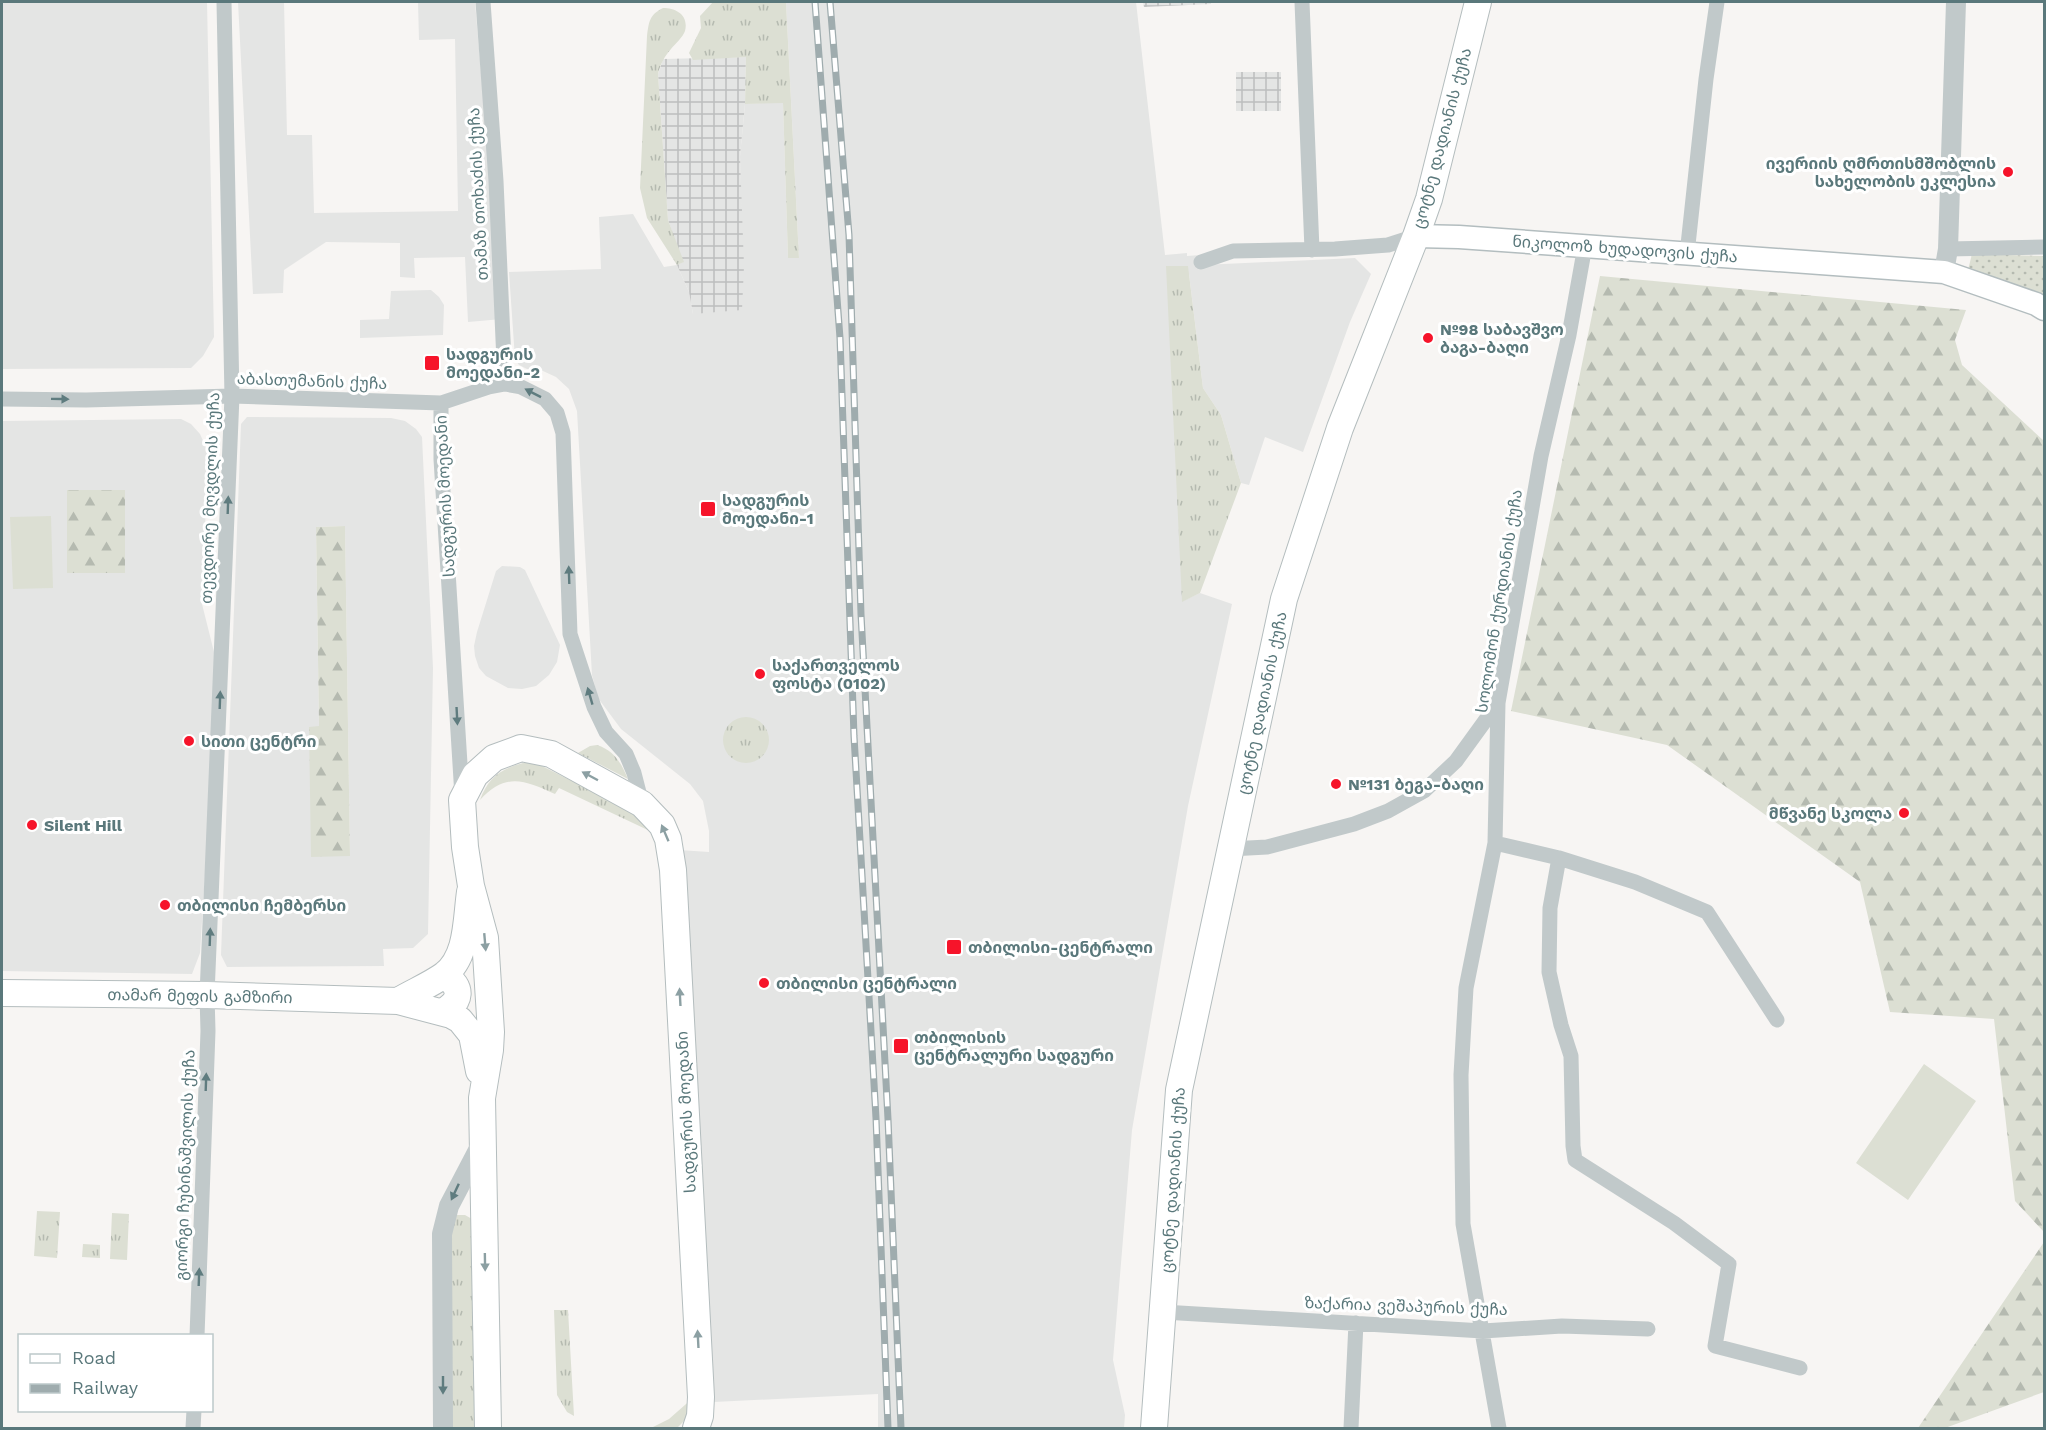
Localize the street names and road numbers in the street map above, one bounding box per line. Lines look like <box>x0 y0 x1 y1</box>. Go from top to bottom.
street label: ცოტნე დადიანის ქუჩა <box>1409 46 1476 231</box>
street label: თამაზ თოხაძის ქუჩა <box>464 107 492 281</box>
street label: ნიკოლოზ ხუდადოვის ქუჩა <box>1512 232 1738 267</box>
street label: აბასთუმანის ქუჩა <box>237 369 387 393</box>
street label: თევდორე მღვდლის ქუჩა <box>197 392 224 604</box>
street label: სადგურის მოედანი <box>431 414 460 577</box>
street label: სოლომონ ქურდიანის ქუჩა <box>1472 488 1527 714</box>
street label: ცოტნე დადიანის ქუჩა <box>1233 610 1292 796</box>
street label: თამარ მეფის გამზირი <box>107 985 293 1007</box>
street label: სადგურის მოედანი <box>672 1030 701 1193</box>
street label: გიორგი ჩუბინაშვილის ქუჩა <box>171 1049 200 1281</box>
street label: ცოტნე დადიანის ქუჩა <box>1157 1086 1190 1274</box>
street label: ზაქარია ვეშაპურის ქუჩა <box>1304 1293 1508 1319</box>

